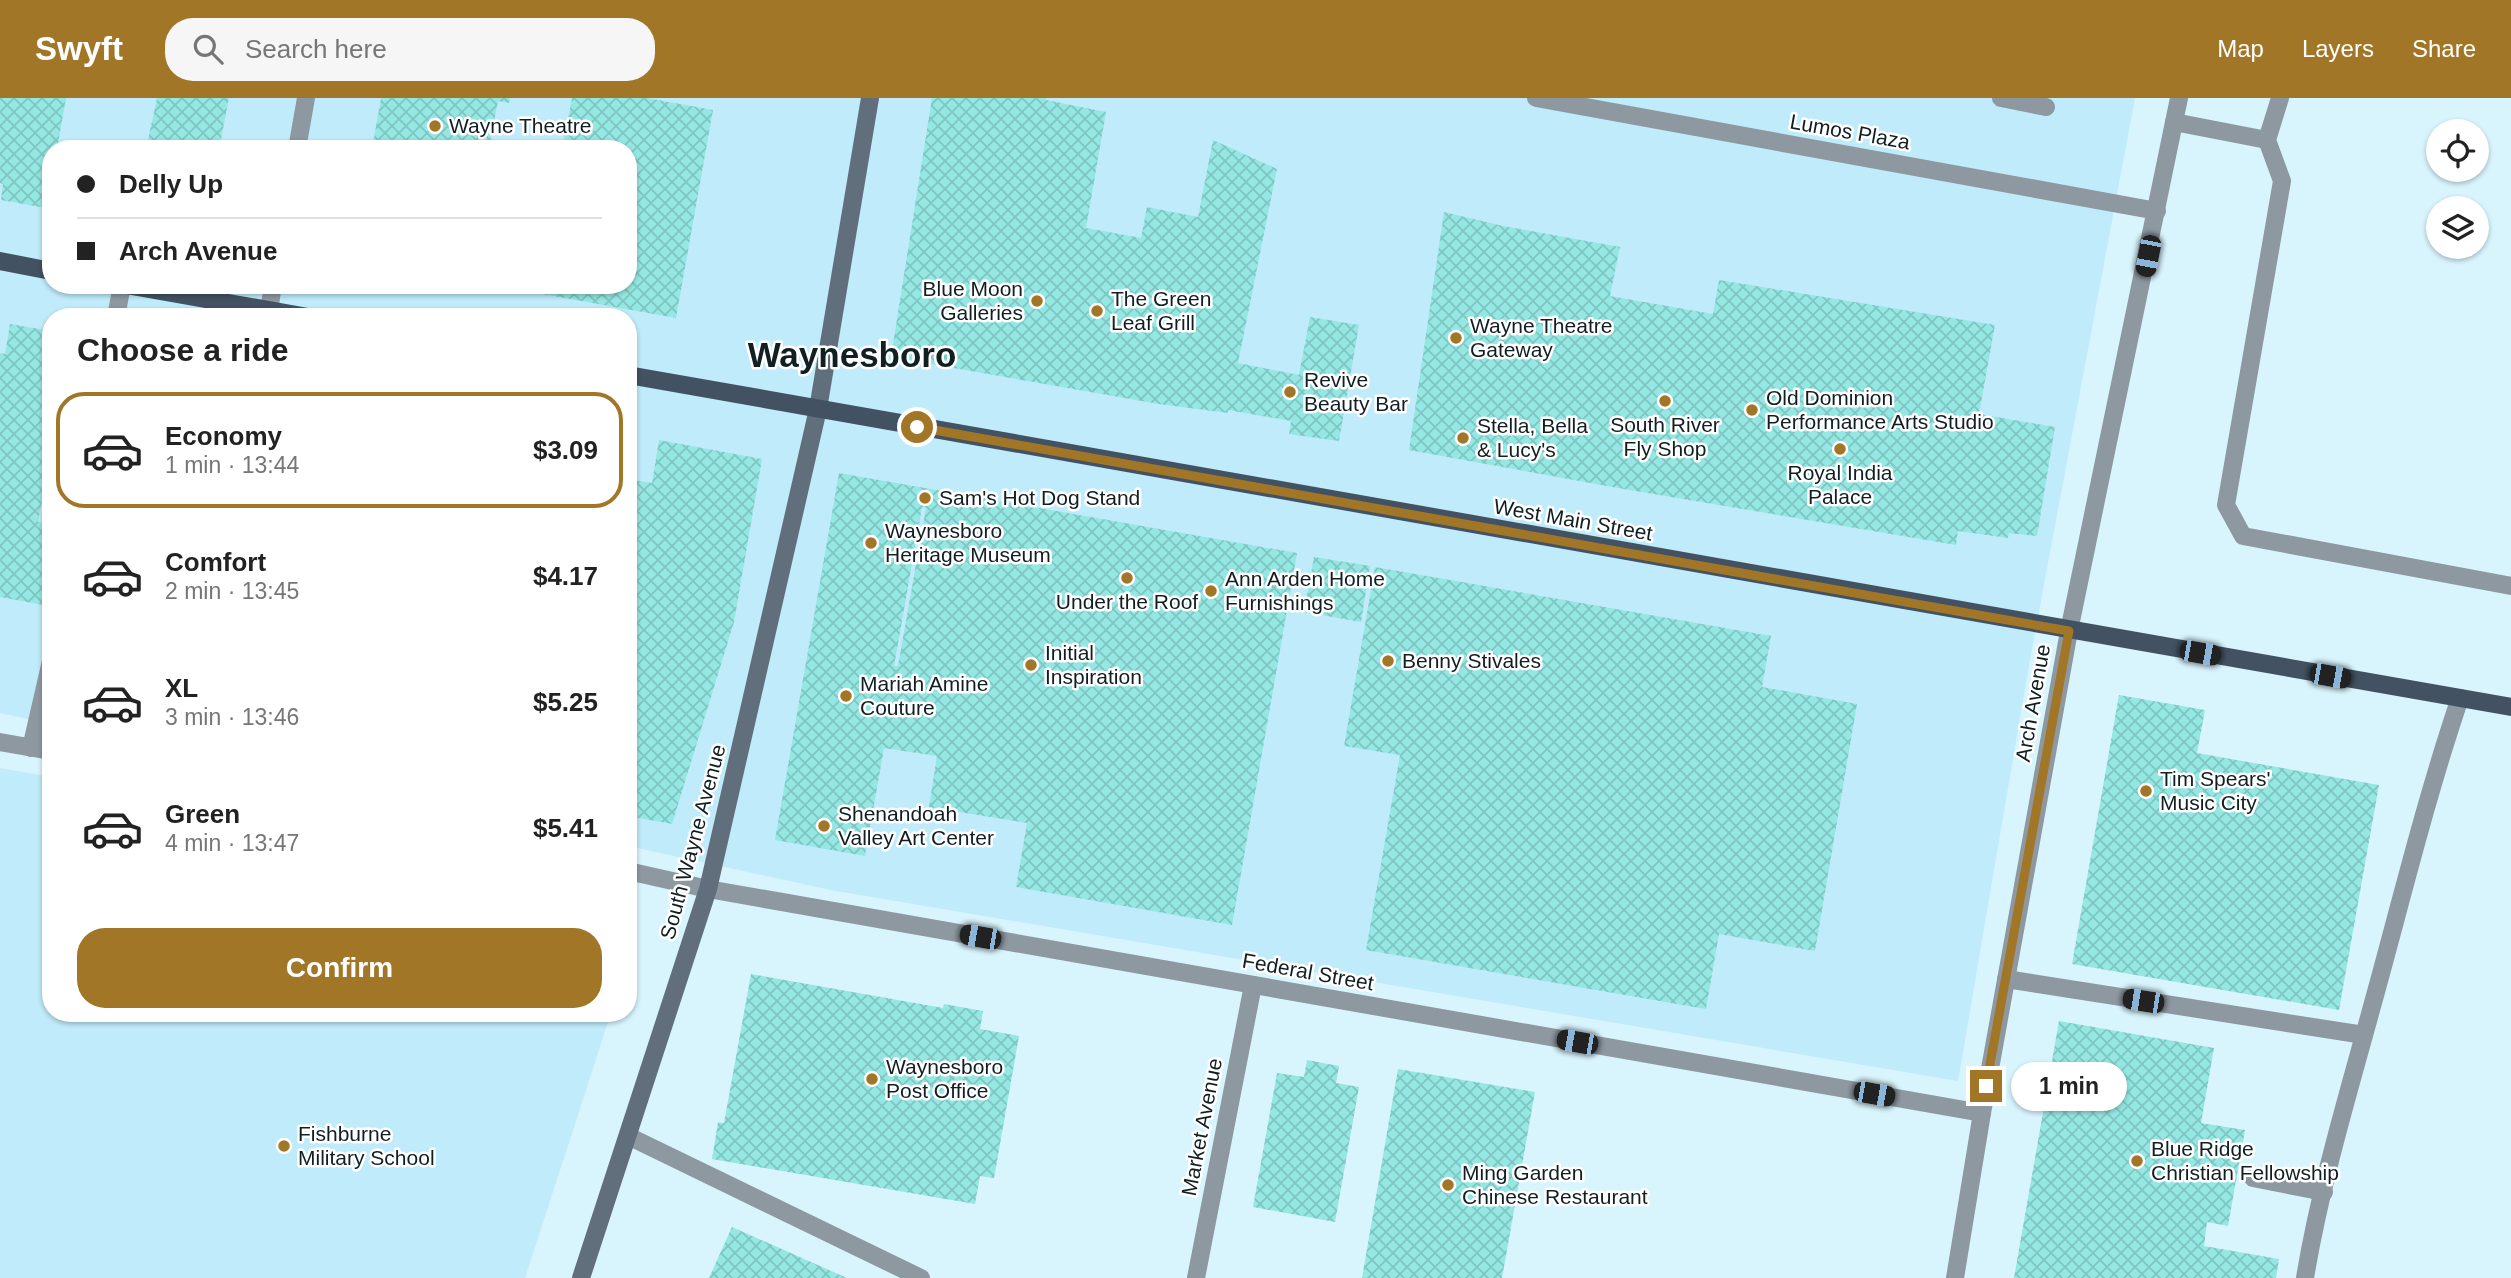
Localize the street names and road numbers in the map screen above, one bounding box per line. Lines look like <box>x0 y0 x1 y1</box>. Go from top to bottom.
street label: Lumos Plaza <box>1788 110 1912 153</box>
street label: West Main Street <box>1492 494 1654 545</box>
street label: Arch Avenue <box>2011 642 2054 763</box>
street label: South Wayne Avenue <box>655 742 730 942</box>
street label: Federal Street <box>1241 949 1376 994</box>
street label: Market Avenue <box>1177 1056 1226 1198</box>

